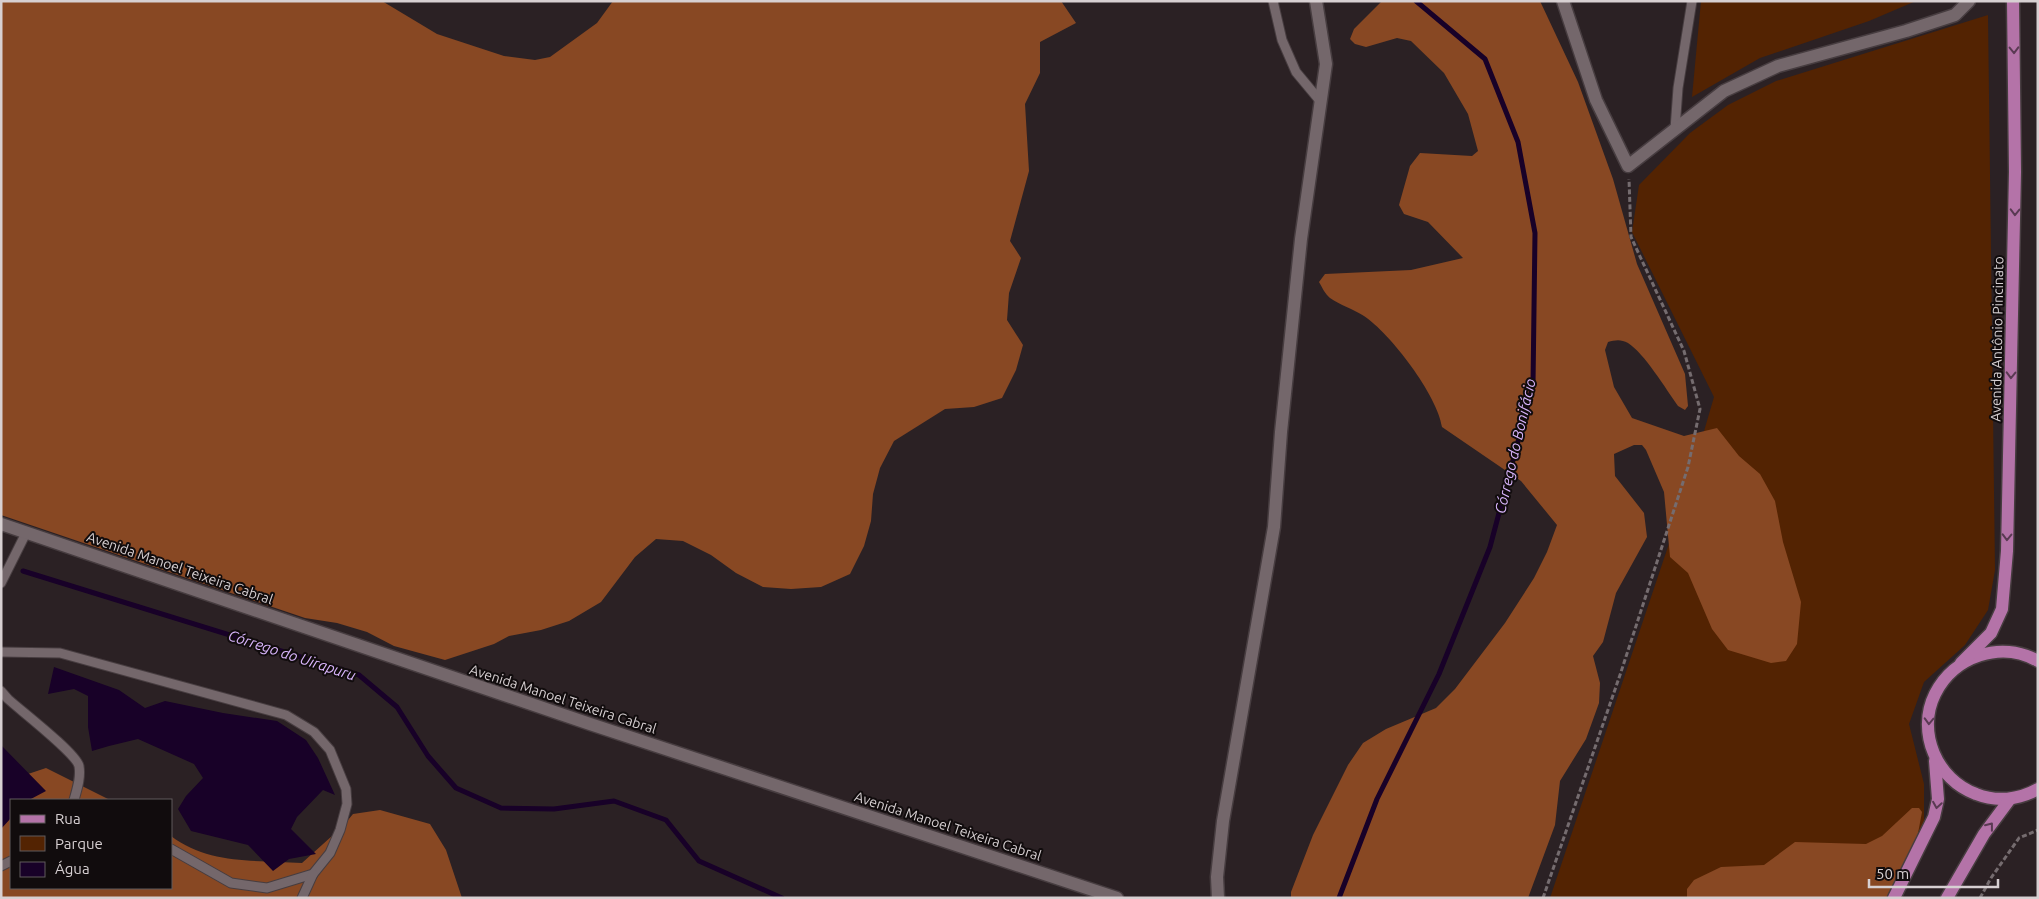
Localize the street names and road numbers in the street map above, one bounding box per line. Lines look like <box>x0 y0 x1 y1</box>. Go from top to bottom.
street label: Avenida Antônio Pincinato <box>1988 256 2006 422</box>
street label: Avenida Manoel Teixeira Cabral <box>85 529 275 608</box>
street label: Avenida Manoel Teixeira Cabral <box>467 661 659 737</box>
street label: Avenida Manoel Teixeira Cabral <box>852 788 1044 864</box>

